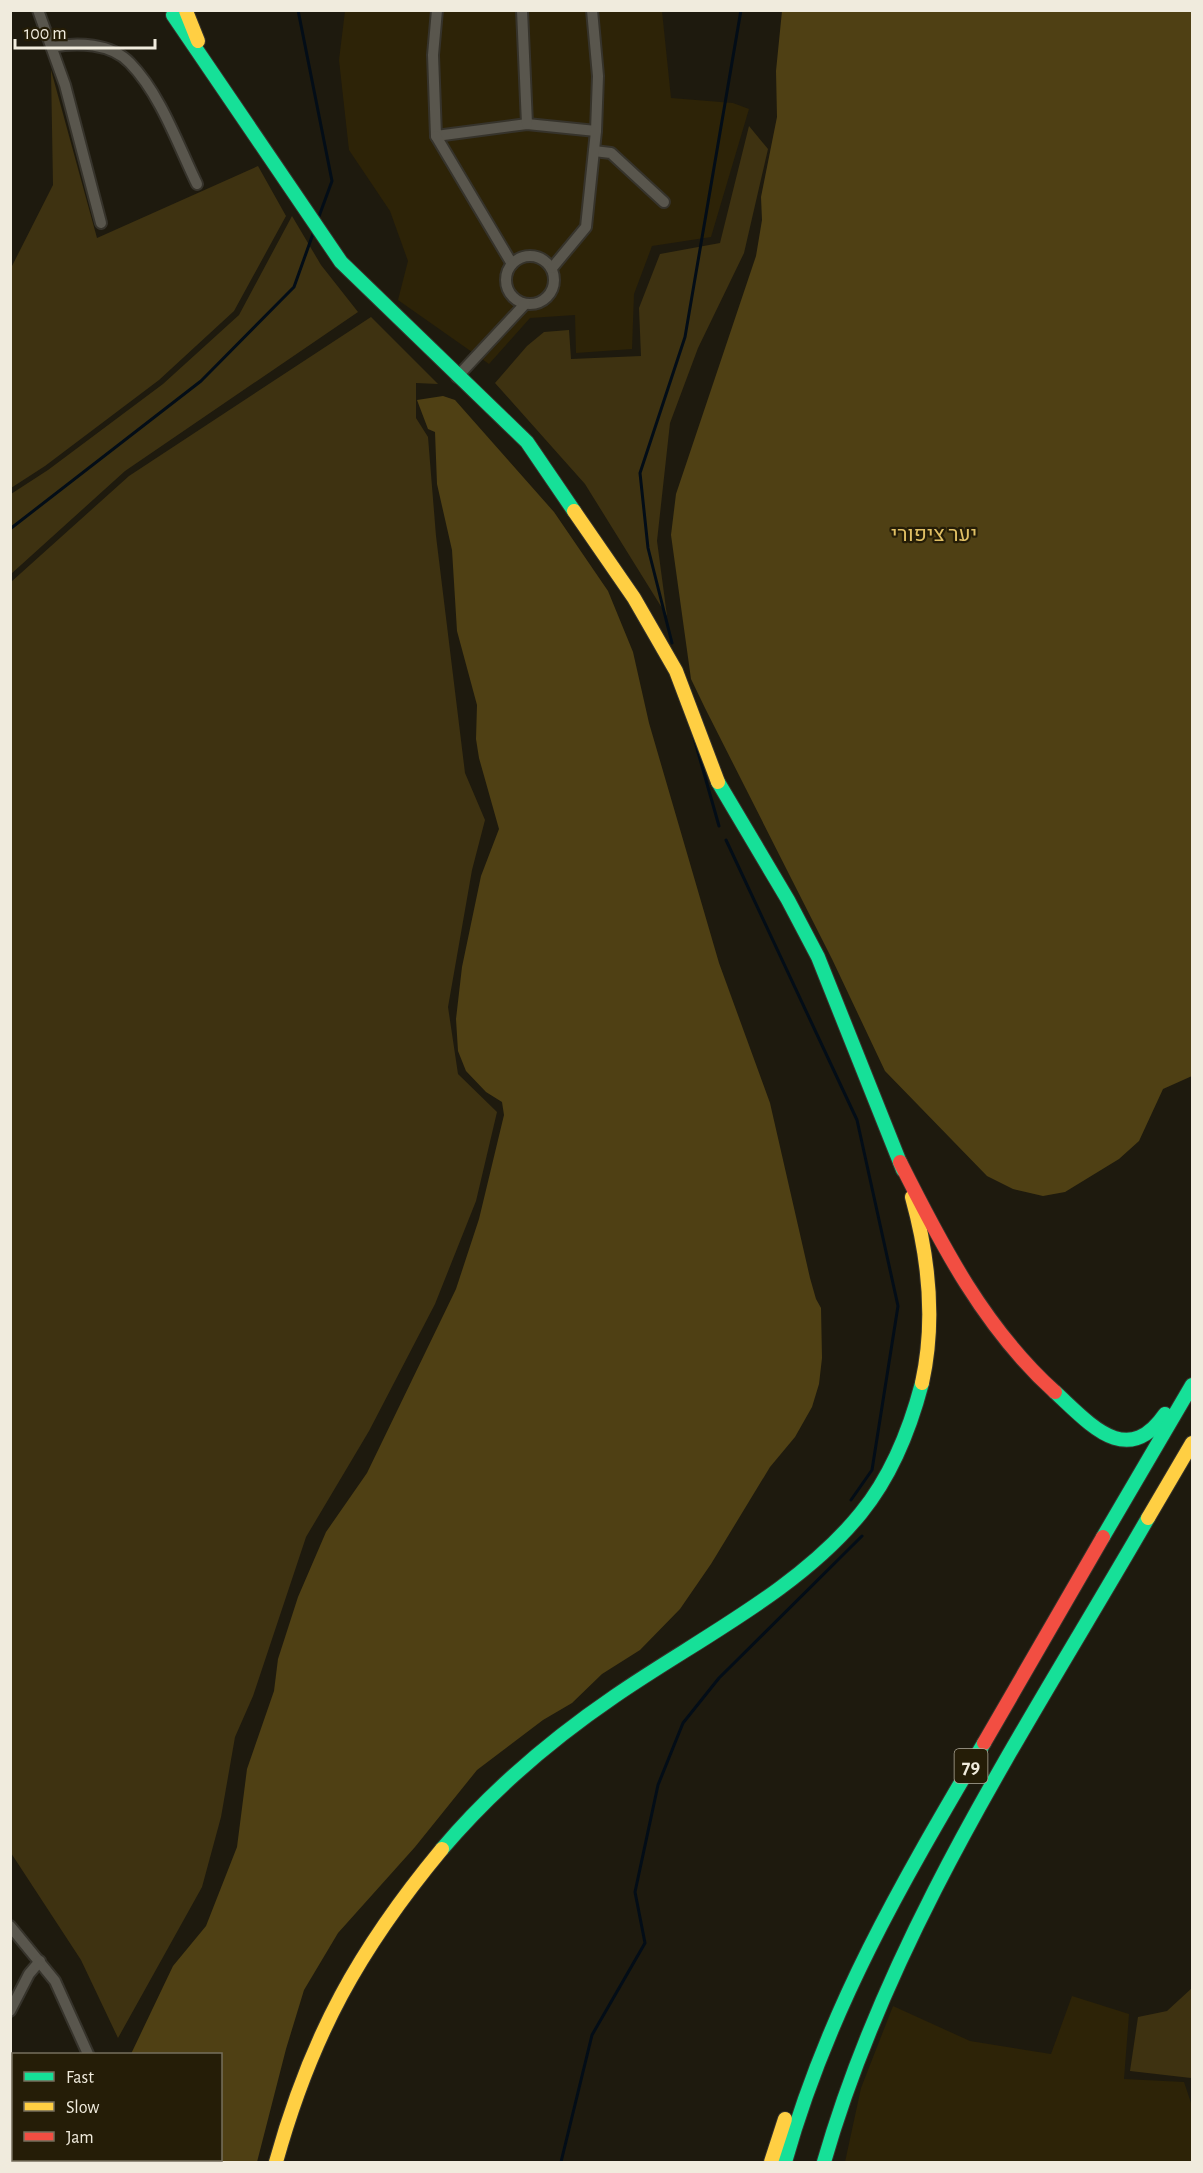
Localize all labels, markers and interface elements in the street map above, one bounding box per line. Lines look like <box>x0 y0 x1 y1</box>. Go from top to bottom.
scale bar <box>15 12 154 50</box>
text: 100 m <box>24 25 67 43</box>
park label: יער ציפורי <box>891 524 977 545</box>
road number: 79 <box>954 1749 988 1783</box>
legend <box>12 2053 222 2161</box>
text: Fast <box>66 2069 94 2087</box>
text: Slow <box>66 2099 99 2117</box>
text: Jam <box>66 2129 94 2147</box>

